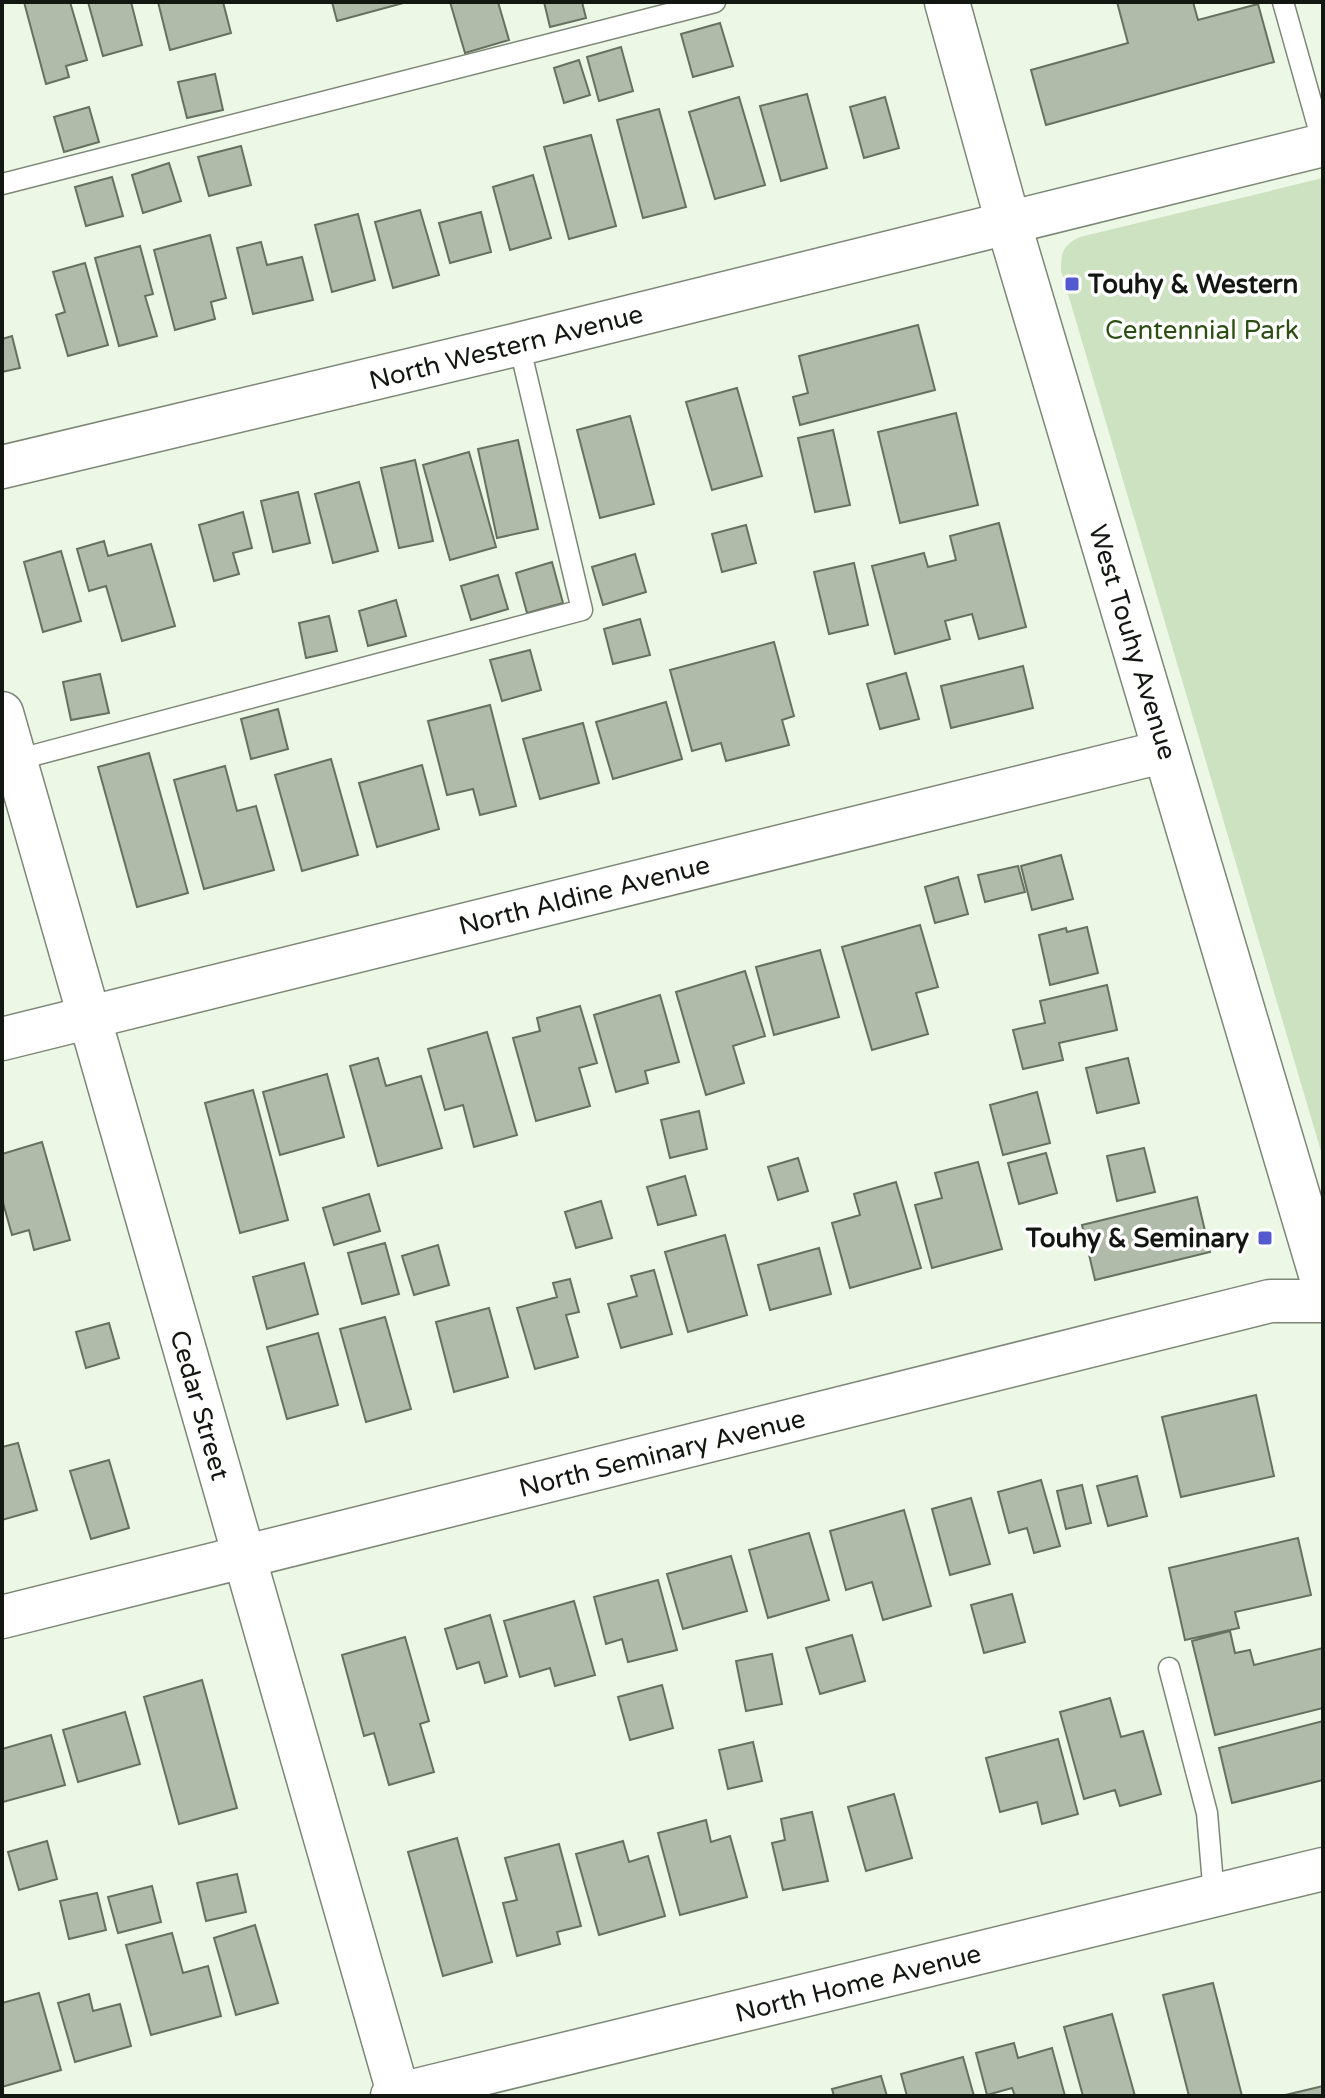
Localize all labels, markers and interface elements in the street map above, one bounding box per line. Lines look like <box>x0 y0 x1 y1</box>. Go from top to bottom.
place label: Touhy & Western <box>1087 269 1298 300</box>
marker: Touhy & Western <box>1063 275 1081 293</box>
street label: North Western Avenue <box>366 298 646 397</box>
park label: Centennial Park <box>1105 315 1299 346</box>
street label: West Touhy Avenue <box>1082 521 1183 763</box>
street label: North Aldine Avenue <box>455 849 713 942</box>
place label: Touhy & Seminary <box>1025 1223 1249 1254</box>
marker: Touhy & Seminary <box>1256 1229 1274 1247</box>
street label: Cedar Street <box>163 1327 236 1484</box>
street label: North Seminary Avenue <box>516 1403 809 1504</box>
street label: North Home Avenue <box>732 1938 984 2029</box>

